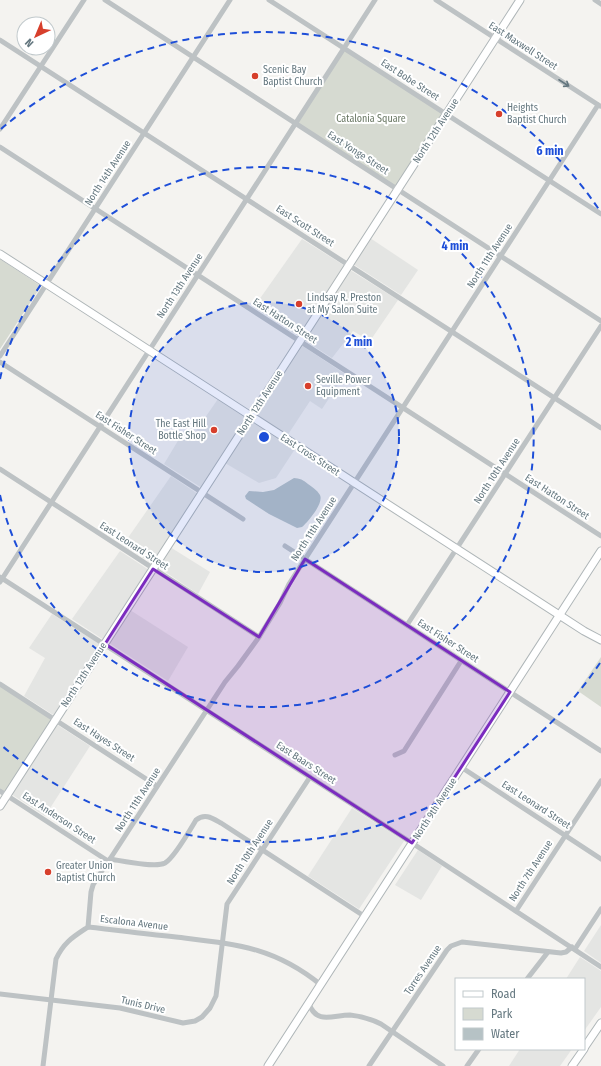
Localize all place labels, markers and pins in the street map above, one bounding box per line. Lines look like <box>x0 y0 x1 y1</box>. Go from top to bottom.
place label: Scenic Bay Baptist Church <box>263 64 323 88</box>
marker: Scenic Bay Baptist Church <box>250 71 260 81</box>
place label: Heights Baptist Church <box>507 102 567 126</box>
marker: Heights Baptist Church <box>494 109 504 119</box>
place label: Lindsay R. Preston at My Salon Suite <box>307 292 381 316</box>
marker: Lindsay R. Preston at My Salon Suite <box>294 299 304 309</box>
place label: Seville Power Equipment <box>316 374 371 398</box>
marker: Seville Power Equipment <box>303 381 313 391</box>
place label: The East Hill Bottle Shop <box>156 418 206 442</box>
marker: The East Hill Bottle Shop <box>209 425 219 435</box>
centre of rings <box>257 430 271 444</box>
place label: Greater Union Baptist Church <box>56 860 116 884</box>
marker: Greater Union Baptist Church <box>43 867 53 877</box>

